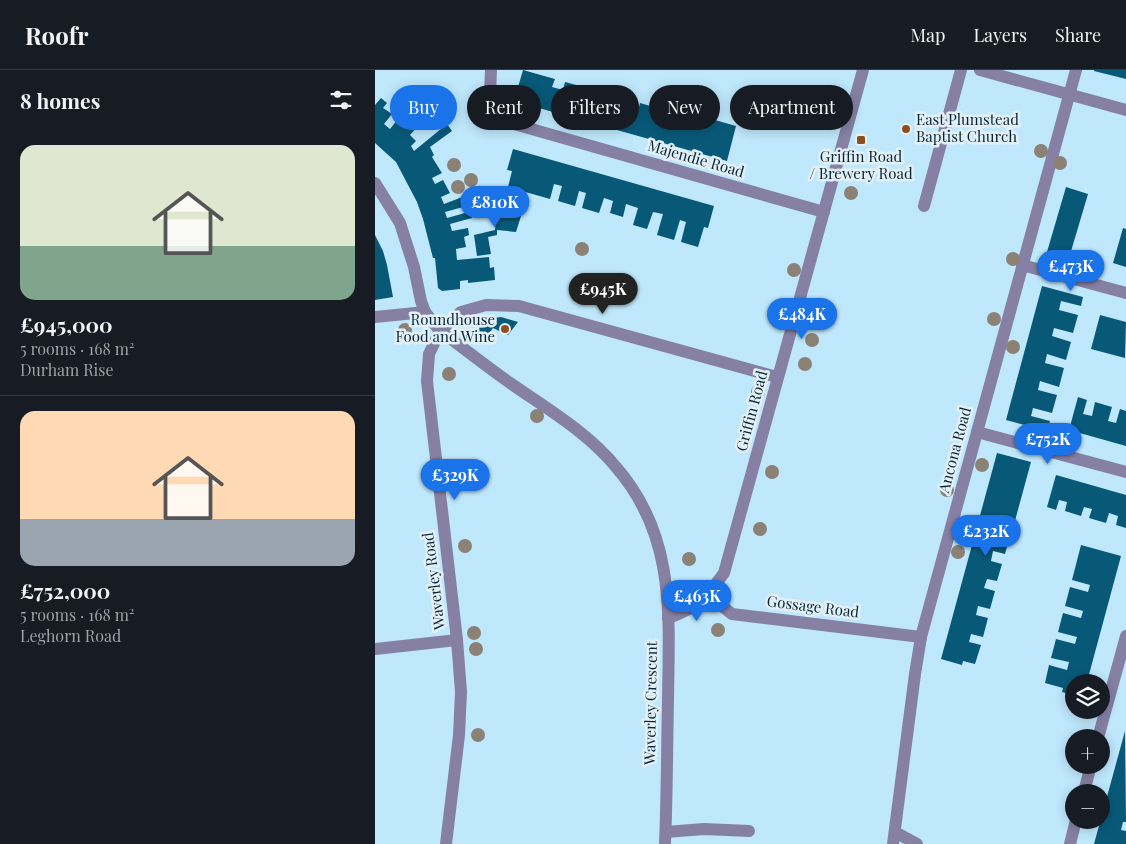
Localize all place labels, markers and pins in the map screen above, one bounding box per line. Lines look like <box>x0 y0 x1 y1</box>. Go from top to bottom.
place label: East Plumstead Baptist Church <box>916 109 1019 146</box>
marker: East Plumstead Baptist Church <box>900 123 912 135</box>
marker: Griffin Road / Brewery Road <box>855 134 867 146</box>
place label: Griffin Road / Brewery Road <box>809 146 913 183</box>
pin: £810K <box>460 186 530 228</box>
pin: £473K <box>1036 250 1106 292</box>
pin: £945K <box>568 272 638 315</box>
pin: £484K <box>767 298 837 340</box>
place label: Roundhouse Food and Wine <box>395 309 495 346</box>
marker: Roundhouse Food and Wine <box>499 323 511 335</box>
pin: £752K <box>1013 422 1083 465</box>
pin: £329K <box>420 458 490 501</box>
pin: £232K <box>951 514 1021 557</box>
pin: £463K <box>662 580 732 622</box>

